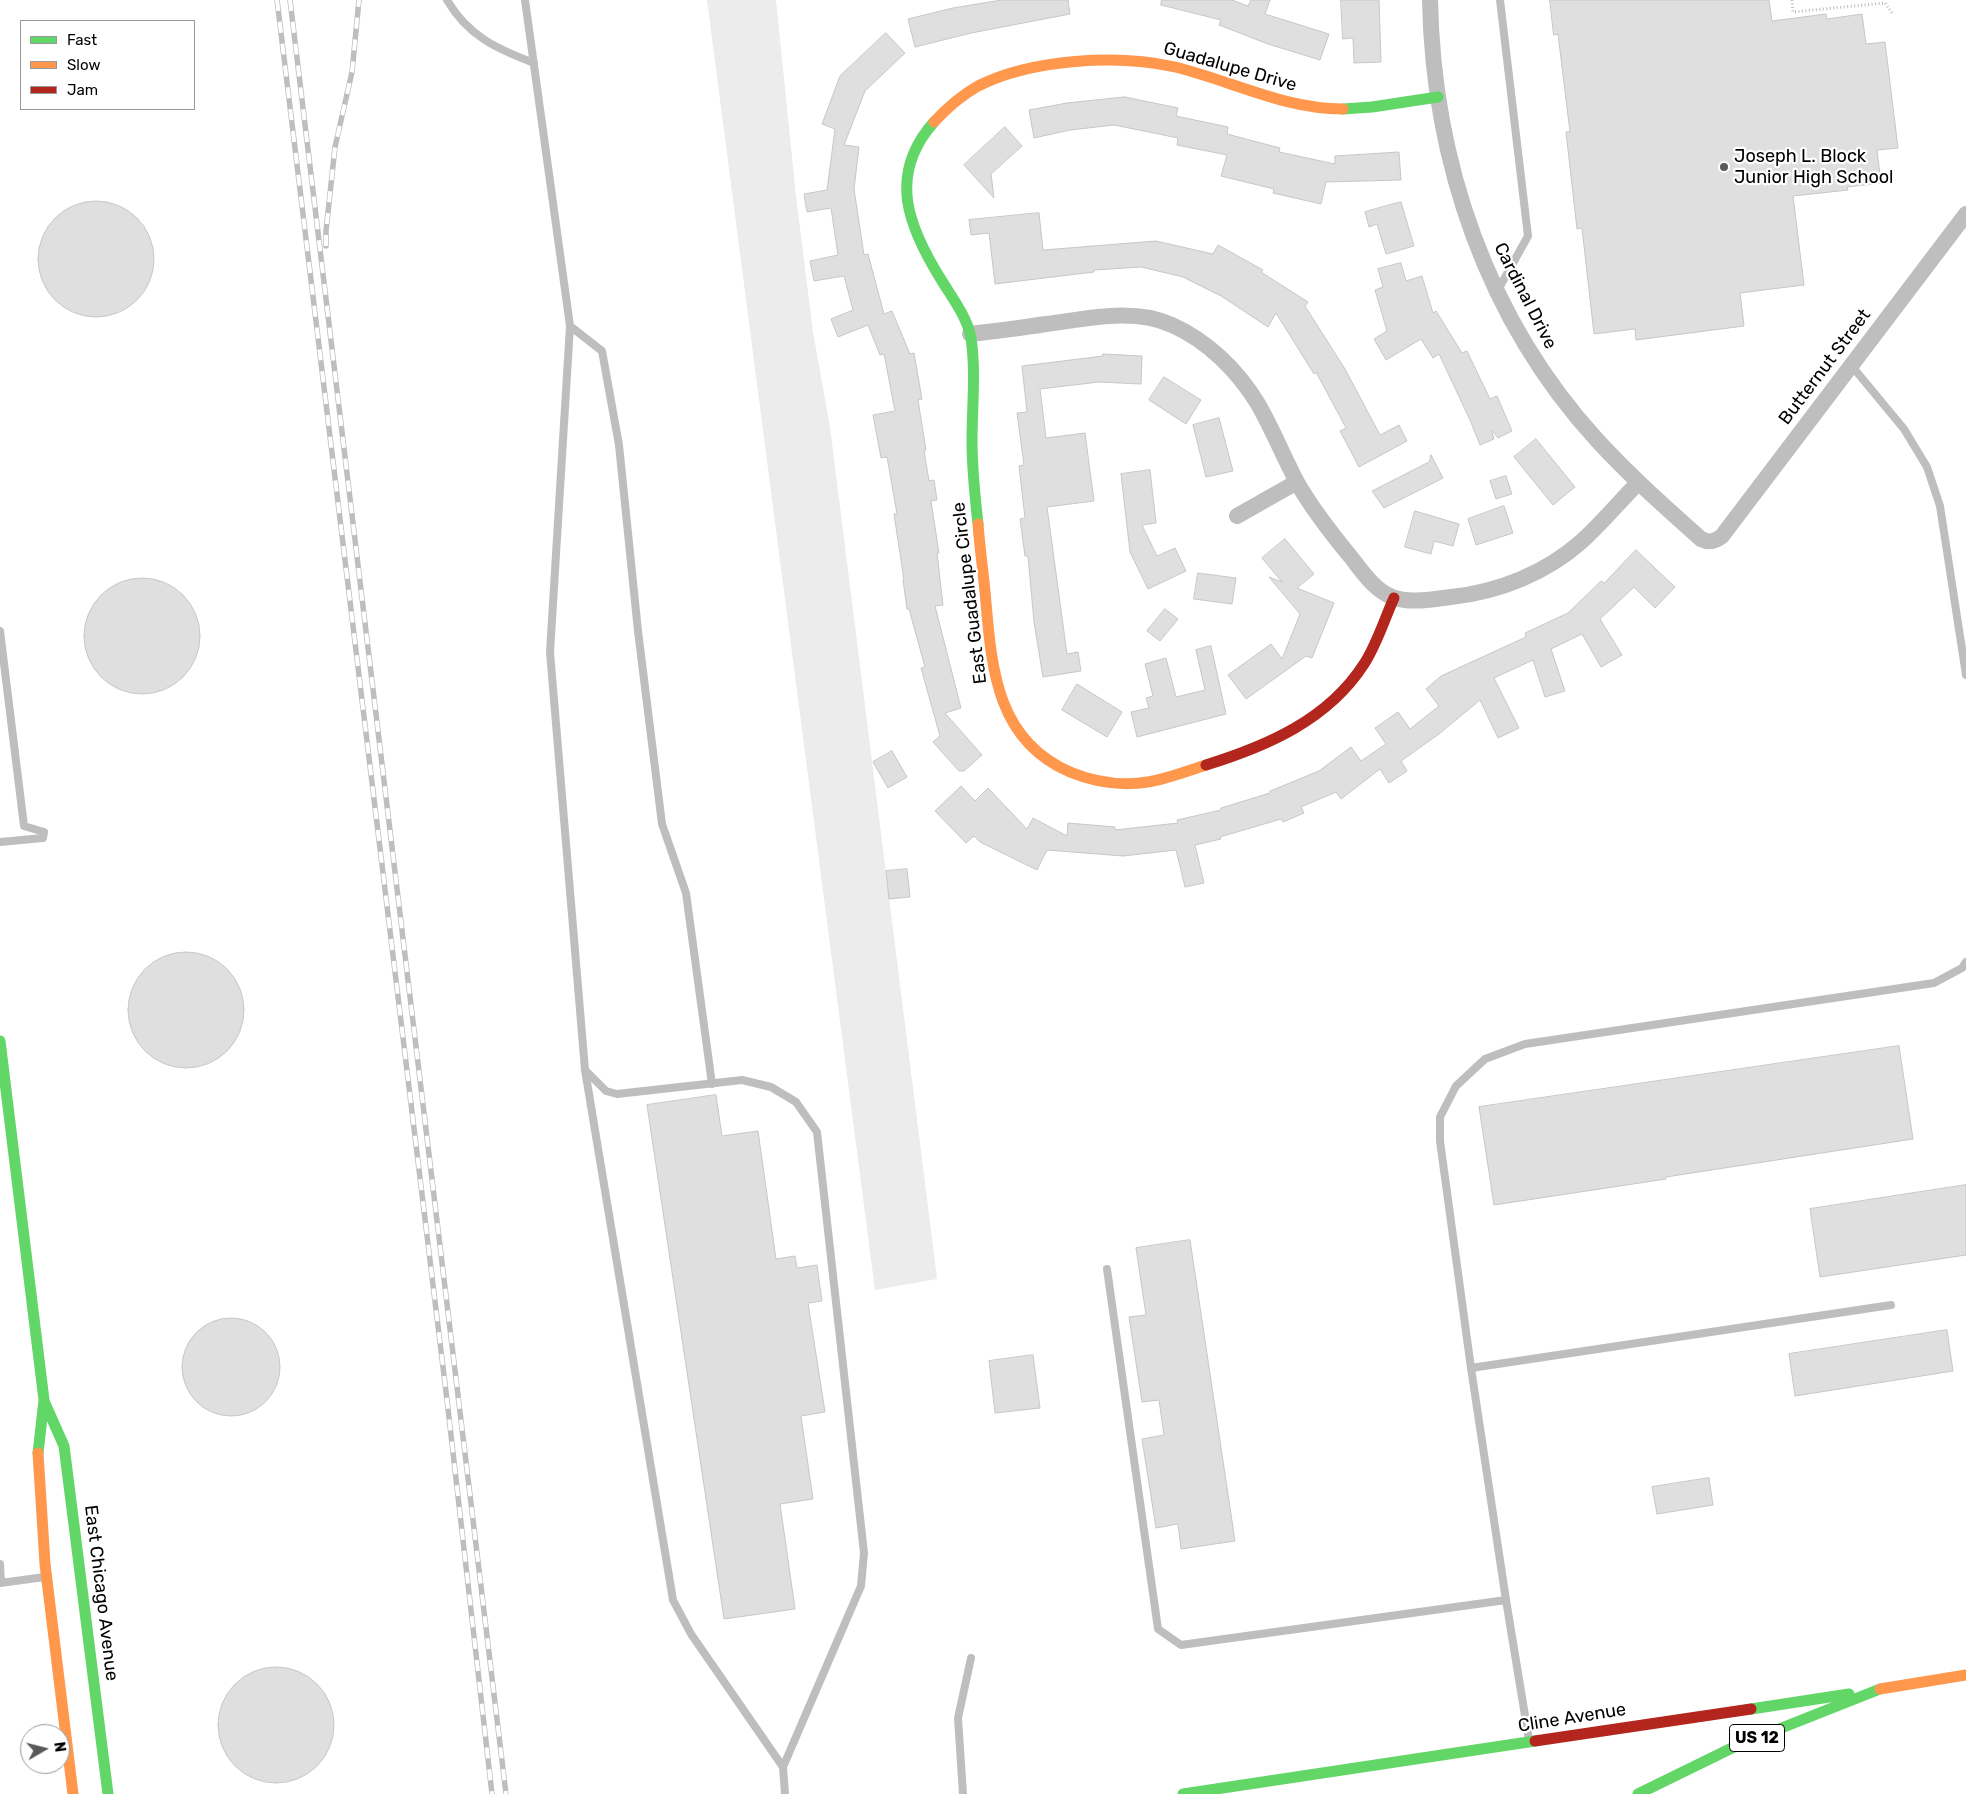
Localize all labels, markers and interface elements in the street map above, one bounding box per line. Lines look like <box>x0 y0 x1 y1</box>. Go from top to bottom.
legend <box>20 20 195 110</box>
text: Fast <box>67 31 97 49</box>
street label: Guadalupe Drive <box>1161 38 1299 96</box>
text: Slow <box>67 56 100 74</box>
text: Jam <box>67 81 98 99</box>
place label: Joseph L. Block Junior High School <box>1734 146 1893 188</box>
marker: Joseph L. Block Junior High School <box>1718 161 1730 173</box>
street label: Cardinal Drive <box>1489 239 1561 353</box>
street label: Butternut Street <box>1775 305 1875 429</box>
street label: East Guadalupe Circle <box>948 501 992 685</box>
street label: East Chicago Avenue <box>79 1504 123 1682</box>
street label: Cline Avenue <box>1516 1699 1628 1737</box>
north arrow <box>20 1724 70 1774</box>
road number: US 12 <box>1730 1725 1784 1752</box>
text: N <box>50 1741 68 1753</box>

